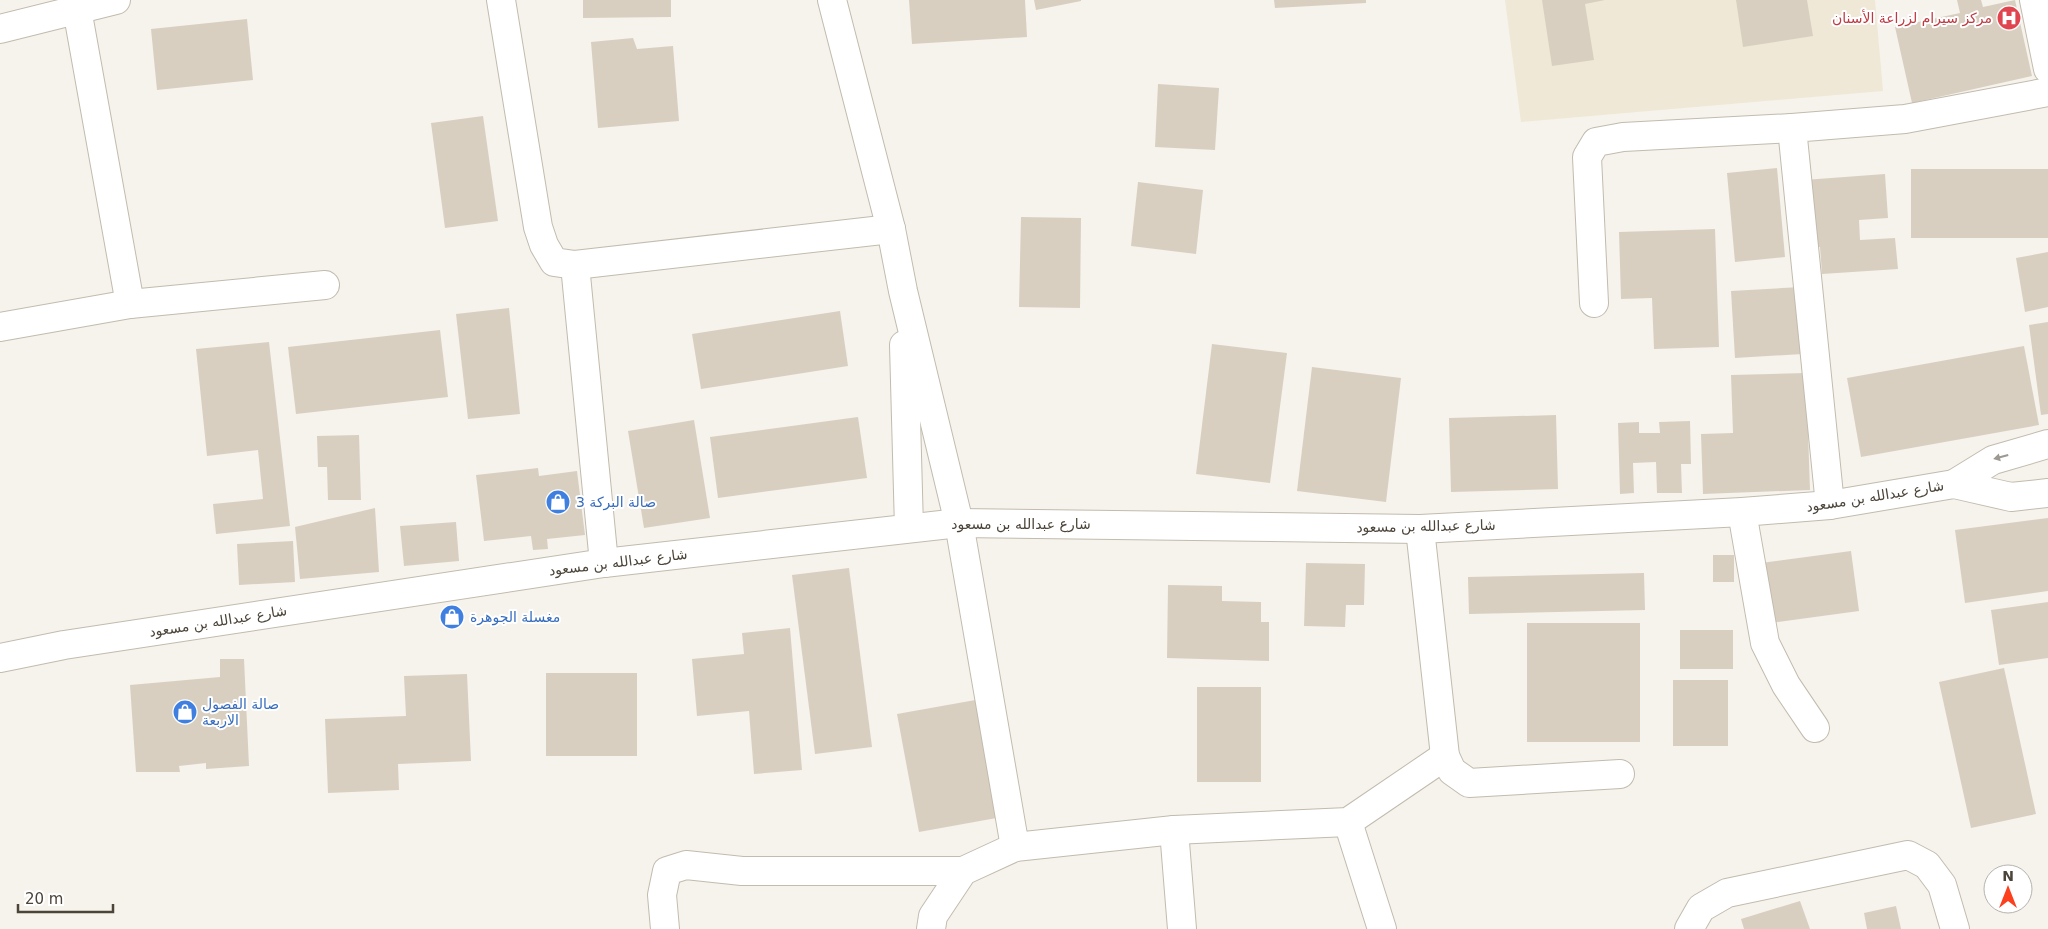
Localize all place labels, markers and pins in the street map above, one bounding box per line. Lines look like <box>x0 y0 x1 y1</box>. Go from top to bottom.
hospital icon: مركز سيرام لزراعة الأسنان <box>1996 5 2022 31</box>
place label: مركز سيرام لزراعة الأسنان <box>1832 9 1992 27</box>
shop icon: صالة البركة 3 <box>545 489 571 515</box>
place label: صالة البركة 3 <box>576 494 656 511</box>
shop icon: مغسلة الجوهرة <box>439 604 465 630</box>
place label: مغسلة الجوهرة <box>470 609 560 626</box>
place label: صالة الفصول الاربعة <box>202 696 279 729</box>
shop icon: صالة الفصول الاربعة <box>172 699 198 725</box>

